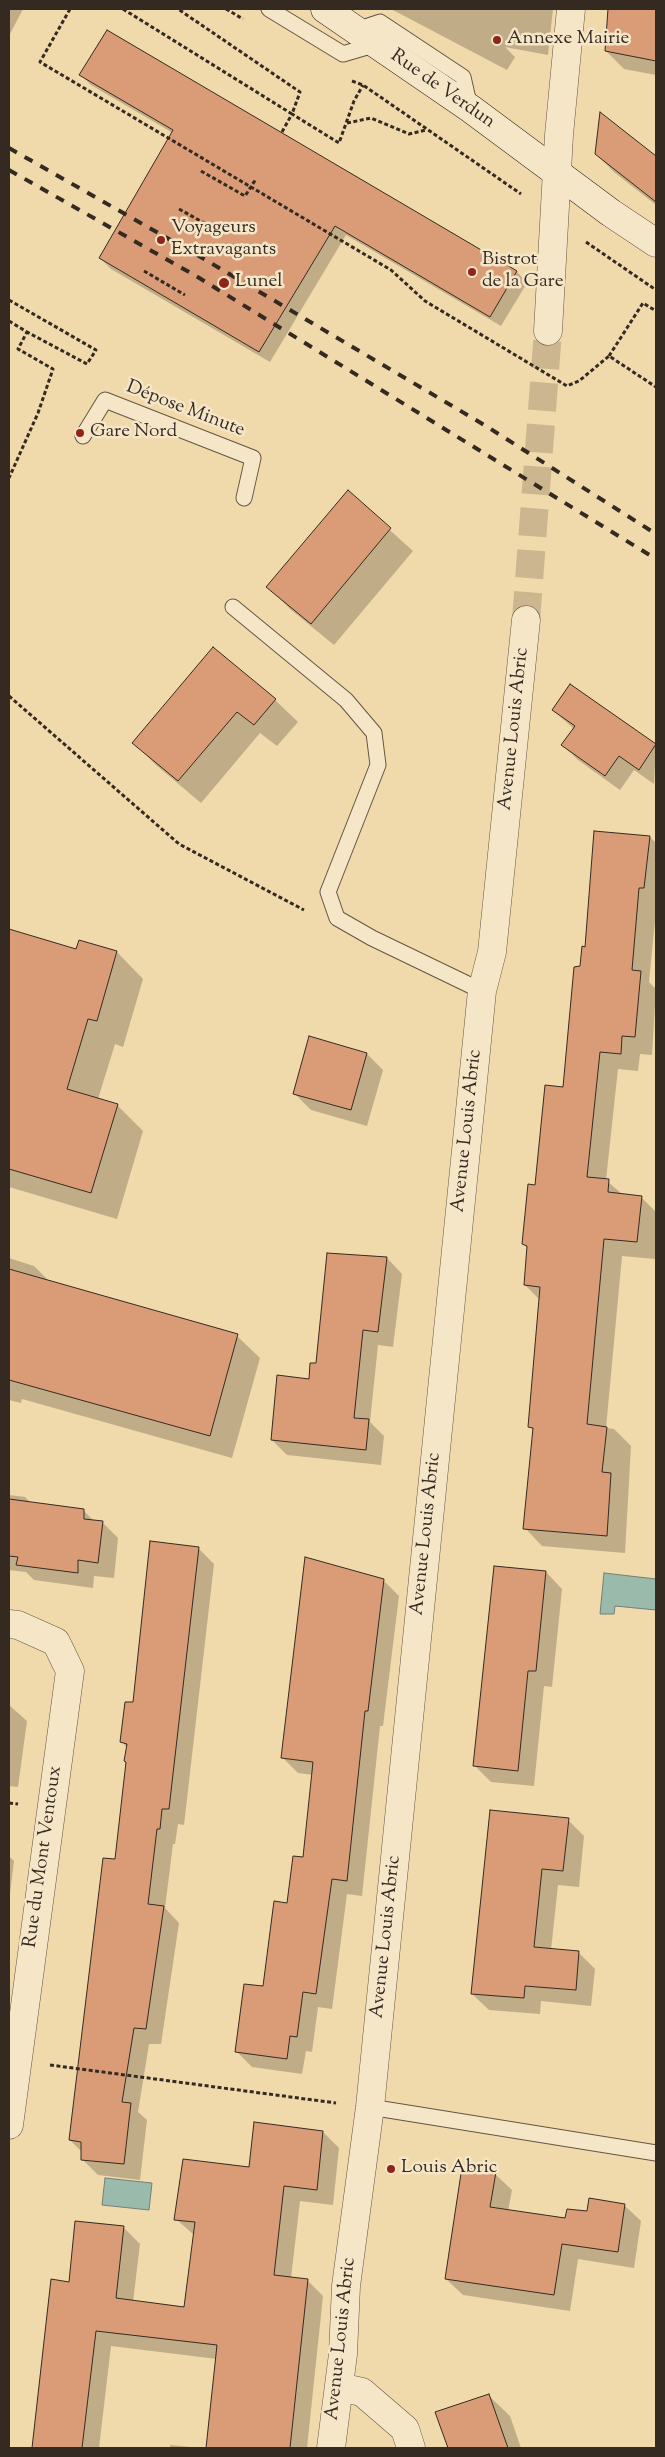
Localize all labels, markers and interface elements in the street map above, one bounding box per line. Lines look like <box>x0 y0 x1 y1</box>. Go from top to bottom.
place label: Annexe Mairie <box>507 29 629 51</box>
marker: Annexe Mairie <box>491 34 503 46</box>
street label: Rue de Verdun <box>385 46 499 134</box>
place label: Voyageurs Extravagants <box>171 218 276 262</box>
marker: Voyageurs Extravagants <box>155 234 167 246</box>
place label: Bistrot de la Gare <box>482 250 564 294</box>
marker: Bistrot de la Gare <box>466 266 478 278</box>
place label: Lunel <box>235 272 282 294</box>
marker: Lunel <box>217 276 231 290</box>
street label: Dépose Minute <box>122 377 248 443</box>
place label: Gare Nord <box>90 422 177 444</box>
marker: Gare Nord <box>74 427 86 439</box>
street label: Avenue Louis Abric <box>495 646 535 812</box>
street label: Avenue Louis Abric <box>448 1048 488 1214</box>
street label: Avenue Louis Abric <box>407 1451 447 1617</box>
street label: Rue du Mont Ventoux <box>20 1765 68 1949</box>
street label: Avenue Louis Abric <box>367 1854 407 2020</box>
place label: Louis Abric <box>401 2158 497 2180</box>
marker: Louis Abric <box>385 2163 397 2175</box>
street label: Avenue Louis Abric <box>322 2256 362 2422</box>

